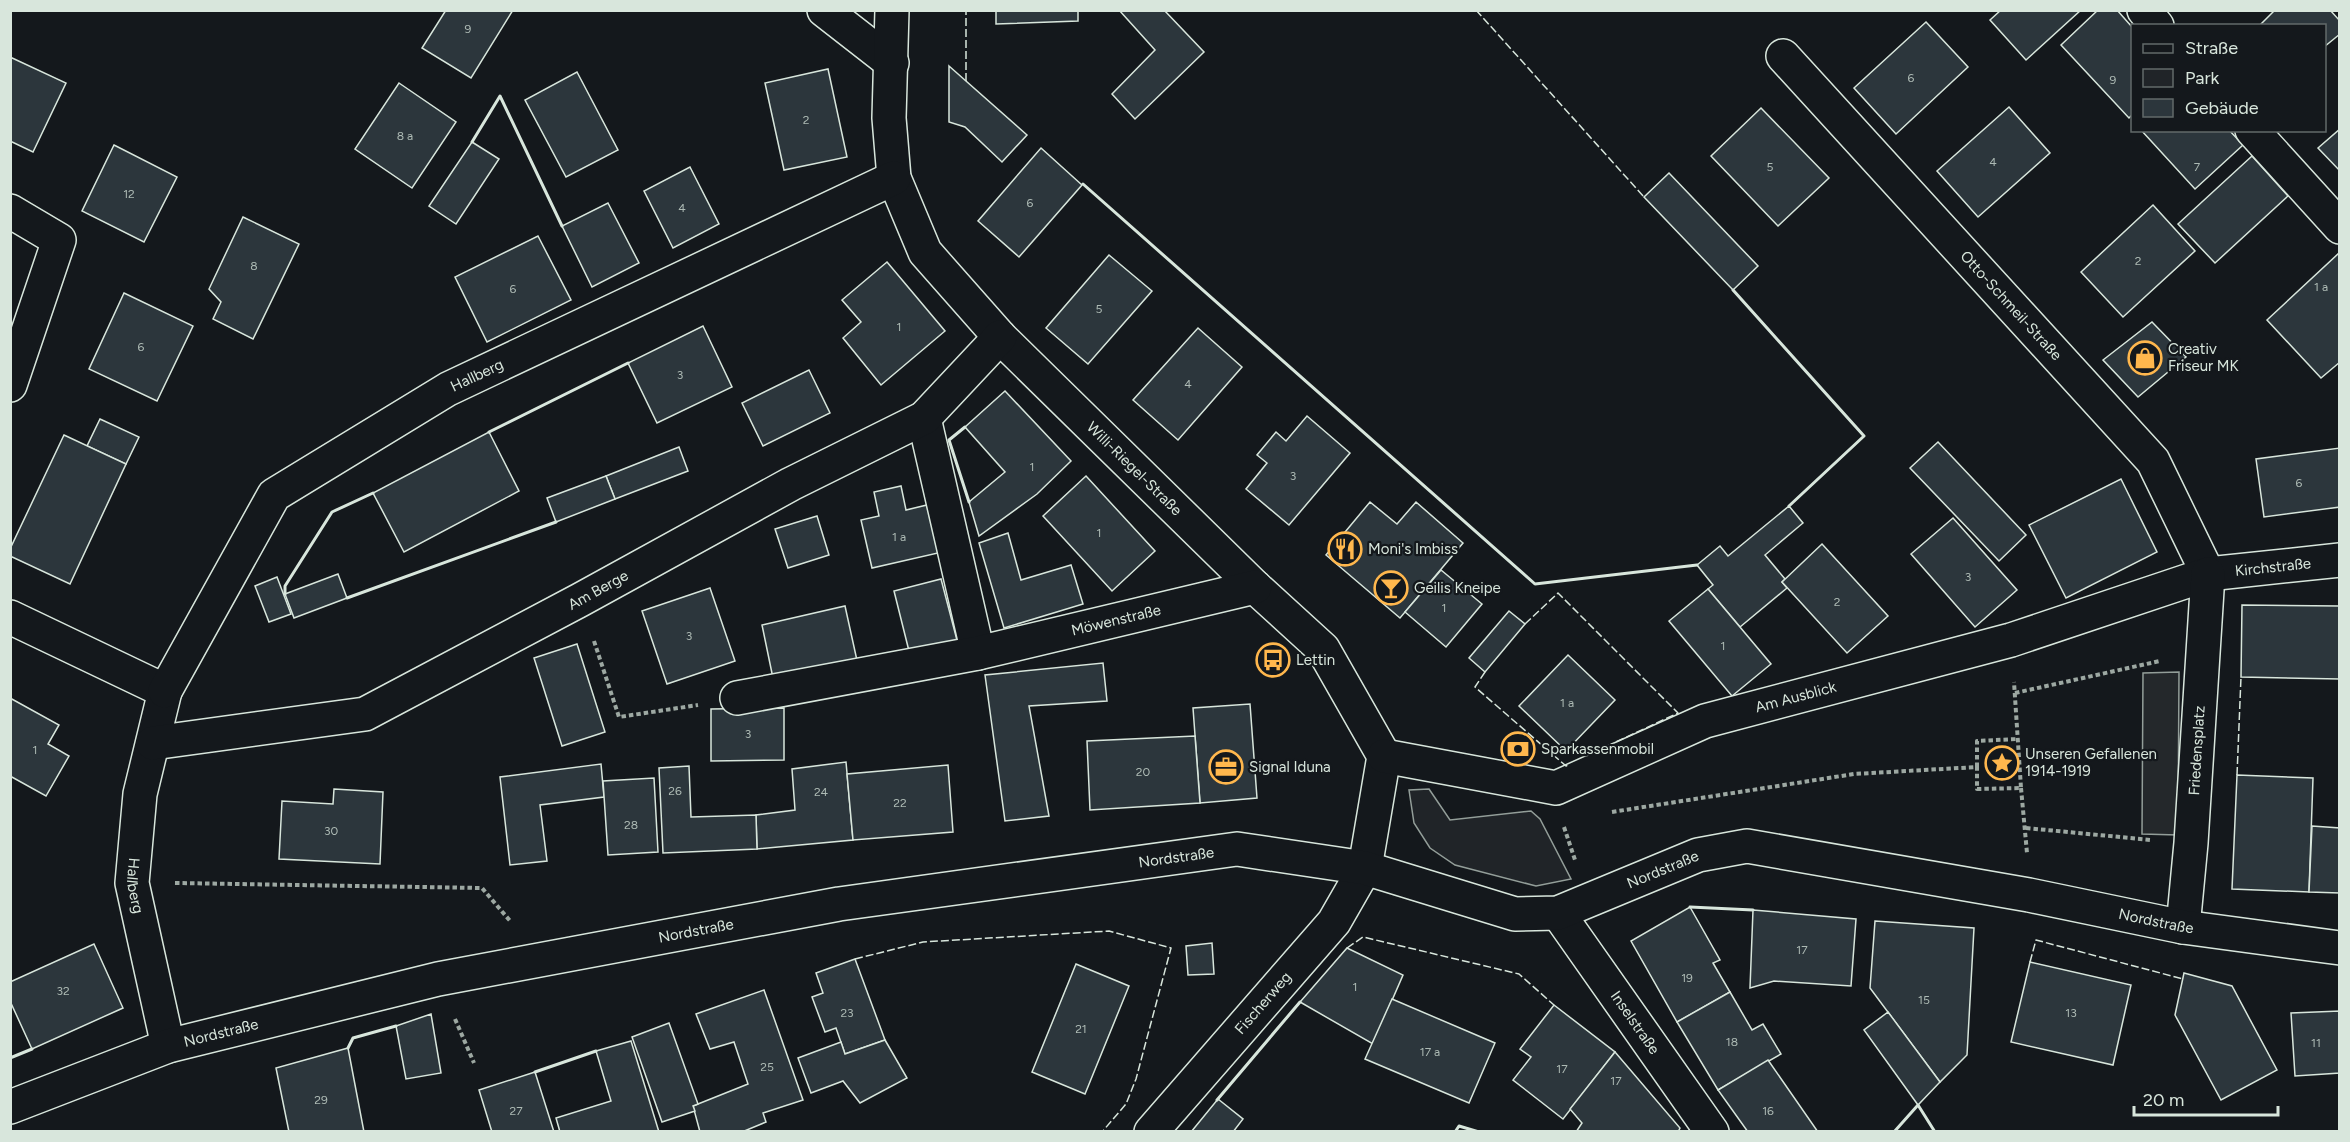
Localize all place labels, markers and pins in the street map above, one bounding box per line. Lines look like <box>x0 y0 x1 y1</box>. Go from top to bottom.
shop icon: Creativ Friseur MK <box>2127 340 2163 376</box>
place label: Creativ Friseur MK <box>2168 340 2240 375</box>
restaurant icon: Moni's Imbiss <box>1327 531 1363 567</box>
place label: Moni's Imbiss <box>1368 540 1458 558</box>
bar icon: Geilis Kneipe <box>1373 570 1409 606</box>
place label: Geilis Kneipe <box>1414 579 1501 597</box>
bus stop icon: Lettin <box>1255 642 1291 678</box>
place label: Lettin <box>1296 651 1335 669</box>
bank icon: Sparkassenmobil <box>1500 731 1536 767</box>
place label: Sparkassenmobil <box>1541 740 1654 758</box>
place icon: Unseren Gefallenen 1914-1919 <box>1984 745 2020 781</box>
place label: Unseren Gefallenen 1914-1919 <box>2025 745 2157 780</box>
office icon: Signal Iduna <box>1208 749 1244 785</box>
place label: Signal Iduna <box>1249 758 1331 776</box>

